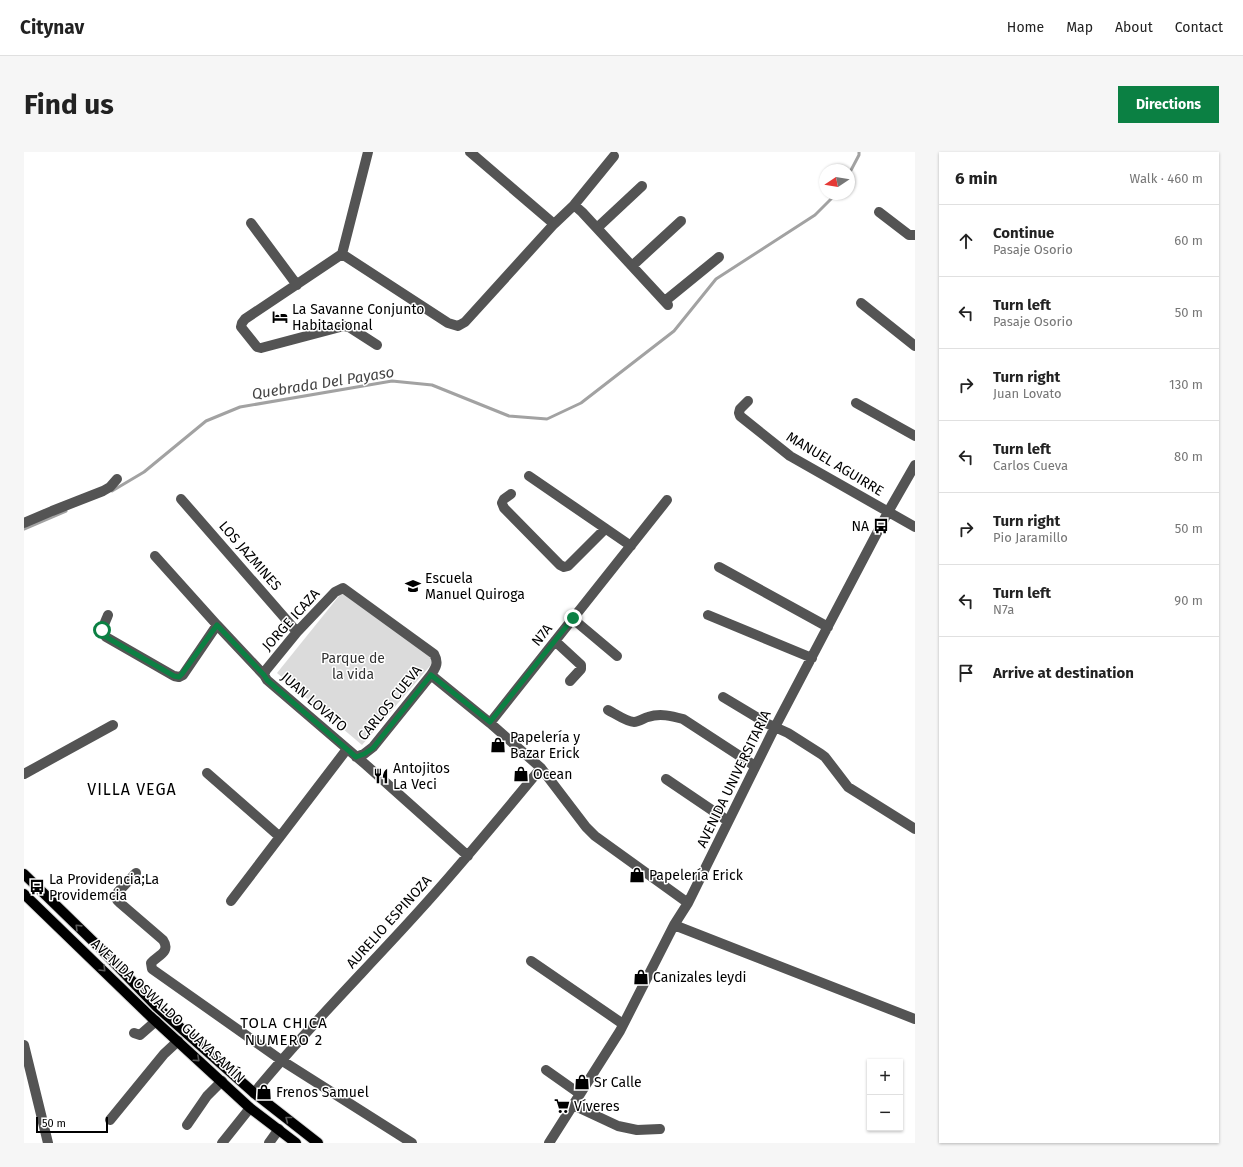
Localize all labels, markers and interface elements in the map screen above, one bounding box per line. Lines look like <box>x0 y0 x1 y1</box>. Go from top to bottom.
text: Citynav <box>20 16 84 39</box>
text: Home <box>1007 19 1044 36</box>
text: Map <box>1066 19 1093 36</box>
text: About <box>1115 19 1153 36</box>
text: Contact <box>1175 19 1223 36</box>
button: Directions <box>1118 86 1219 123</box>
text: Find us <box>24 88 114 121</box>
north arrow <box>819 164 855 200</box>
text: 6 min <box>955 168 998 189</box>
text: Walk · 460 m <box>1130 171 1203 186</box>
text: Continue <box>993 224 1054 242</box>
icon: ahead <box>955 230 977 252</box>
text: 60 m <box>1174 233 1203 248</box>
text: Pasaje Osorio <box>993 242 1073 257</box>
text: Turn left <box>993 296 1051 314</box>
place label: La Savanne Conjunto Habitacional <box>292 301 424 334</box>
icon: left <box>955 302 977 324</box>
text: 50 m <box>1175 305 1203 320</box>
hotel icon: La Savanne Conjunto Habitacional <box>271 308 289 326</box>
text: Pasaje Osorio <box>993 314 1073 329</box>
water label: Quebrada Del Payaso <box>251 363 395 403</box>
text: Turn right <box>993 368 1060 386</box>
icon: right <box>955 374 977 396</box>
text: 130 m <box>1169 377 1203 392</box>
text: Juan Lovato <box>993 386 1062 401</box>
street label: MANUEL AGUIRRE <box>783 428 887 500</box>
text: Turn left <box>993 440 1051 458</box>
icon: left <box>955 446 977 468</box>
text: 80 m <box>1174 449 1203 464</box>
text: Carlos Cueva <box>993 458 1068 473</box>
text: Turn right <box>993 512 1060 530</box>
bus stop icon: NA <box>872 517 890 535</box>
street label: LOS JAZMINES <box>215 518 285 594</box>
place label: NA <box>851 518 869 535</box>
icon: right <box>955 518 977 540</box>
text: 50 m <box>1175 521 1203 536</box>
text: Pio Jaramillo <box>993 530 1068 545</box>
place label: Escuela Manuel Quiroga <box>425 570 525 603</box>
school or university icon: Escuela Manuel Quiroga <box>404 577 422 595</box>
text: Turn left <box>993 584 1051 602</box>
street label: JORGE ICAZA <box>259 585 323 655</box>
icon: left <box>955 590 977 612</box>
text: 90 m <box>1174 593 1203 608</box>
text: N7a <box>993 602 1014 617</box>
route end <box>564 609 582 627</box>
route start <box>93 621 111 639</box>
street label: N7A <box>528 621 556 649</box>
park label: Parque de la vida <box>321 650 385 683</box>
street label: CARLOS CUEVA <box>355 662 425 744</box>
icon: arrive <box>955 662 977 684</box>
text: Arrive at destination <box>993 664 1134 682</box>
street label: JUAN LOVATO <box>277 669 351 735</box>
street label: AVENIDA UNIVERSITARIA <box>693 707 775 851</box>
place label: Papelería y Bazar Erick <box>510 729 580 762</box>
shop icon: Papelería y Bazar Erick <box>489 736 507 754</box>
place label: Antojitos La Veci <box>393 760 450 793</box>
shop icon: Ocean <box>512 765 530 783</box>
place label: Ocean <box>533 766 572 783</box>
restaurant icon: Antojitos La Veci <box>372 767 390 785</box>
district label: VILLA VEGA <box>87 780 177 799</box>
shop icon: Papelería Erick <box>628 866 646 884</box>
place label: Papelería Erick <box>649 867 744 884</box>
place label: La Providencia;La Providemcia <box>49 871 159 904</box>
street label: AURELIO ESPINOZA <box>343 872 435 972</box>
bus stop icon: La Providencia;La Providemcia <box>28 878 46 896</box>
one-way arrow <box>75 924 83 932</box>
street label: AVENIDA OSWALDO GUAYASAMÍN <box>88 934 249 1087</box>
one-way arrow <box>98 964 106 972</box>
shop icon: Canizales leydi <box>632 968 650 986</box>
place label: Canizales leydi <box>653 969 747 986</box>
district label: TOLA CHICA NUMERO 2 <box>240 1014 328 1049</box>
one-way arrow <box>192 1054 200 1061</box>
map controls <box>867 1059 903 1131</box>
button: + <box>867 1059 903 1095</box>
shop icon: Sr Calle <box>573 1073 591 1091</box>
place label: Sr Calle <box>594 1074 642 1091</box>
shop icon: Frenos Samuel <box>255 1083 273 1101</box>
place label: Frenos Samuel <box>276 1084 369 1101</box>
button: − <box>867 1095 903 1131</box>
supermarket icon: Víveres <box>553 1097 571 1115</box>
place label: Víveres <box>574 1098 620 1115</box>
scale bar <box>36 1115 108 1134</box>
text: 50 m <box>42 1117 66 1130</box>
one-way arrow <box>285 1117 292 1124</box>

